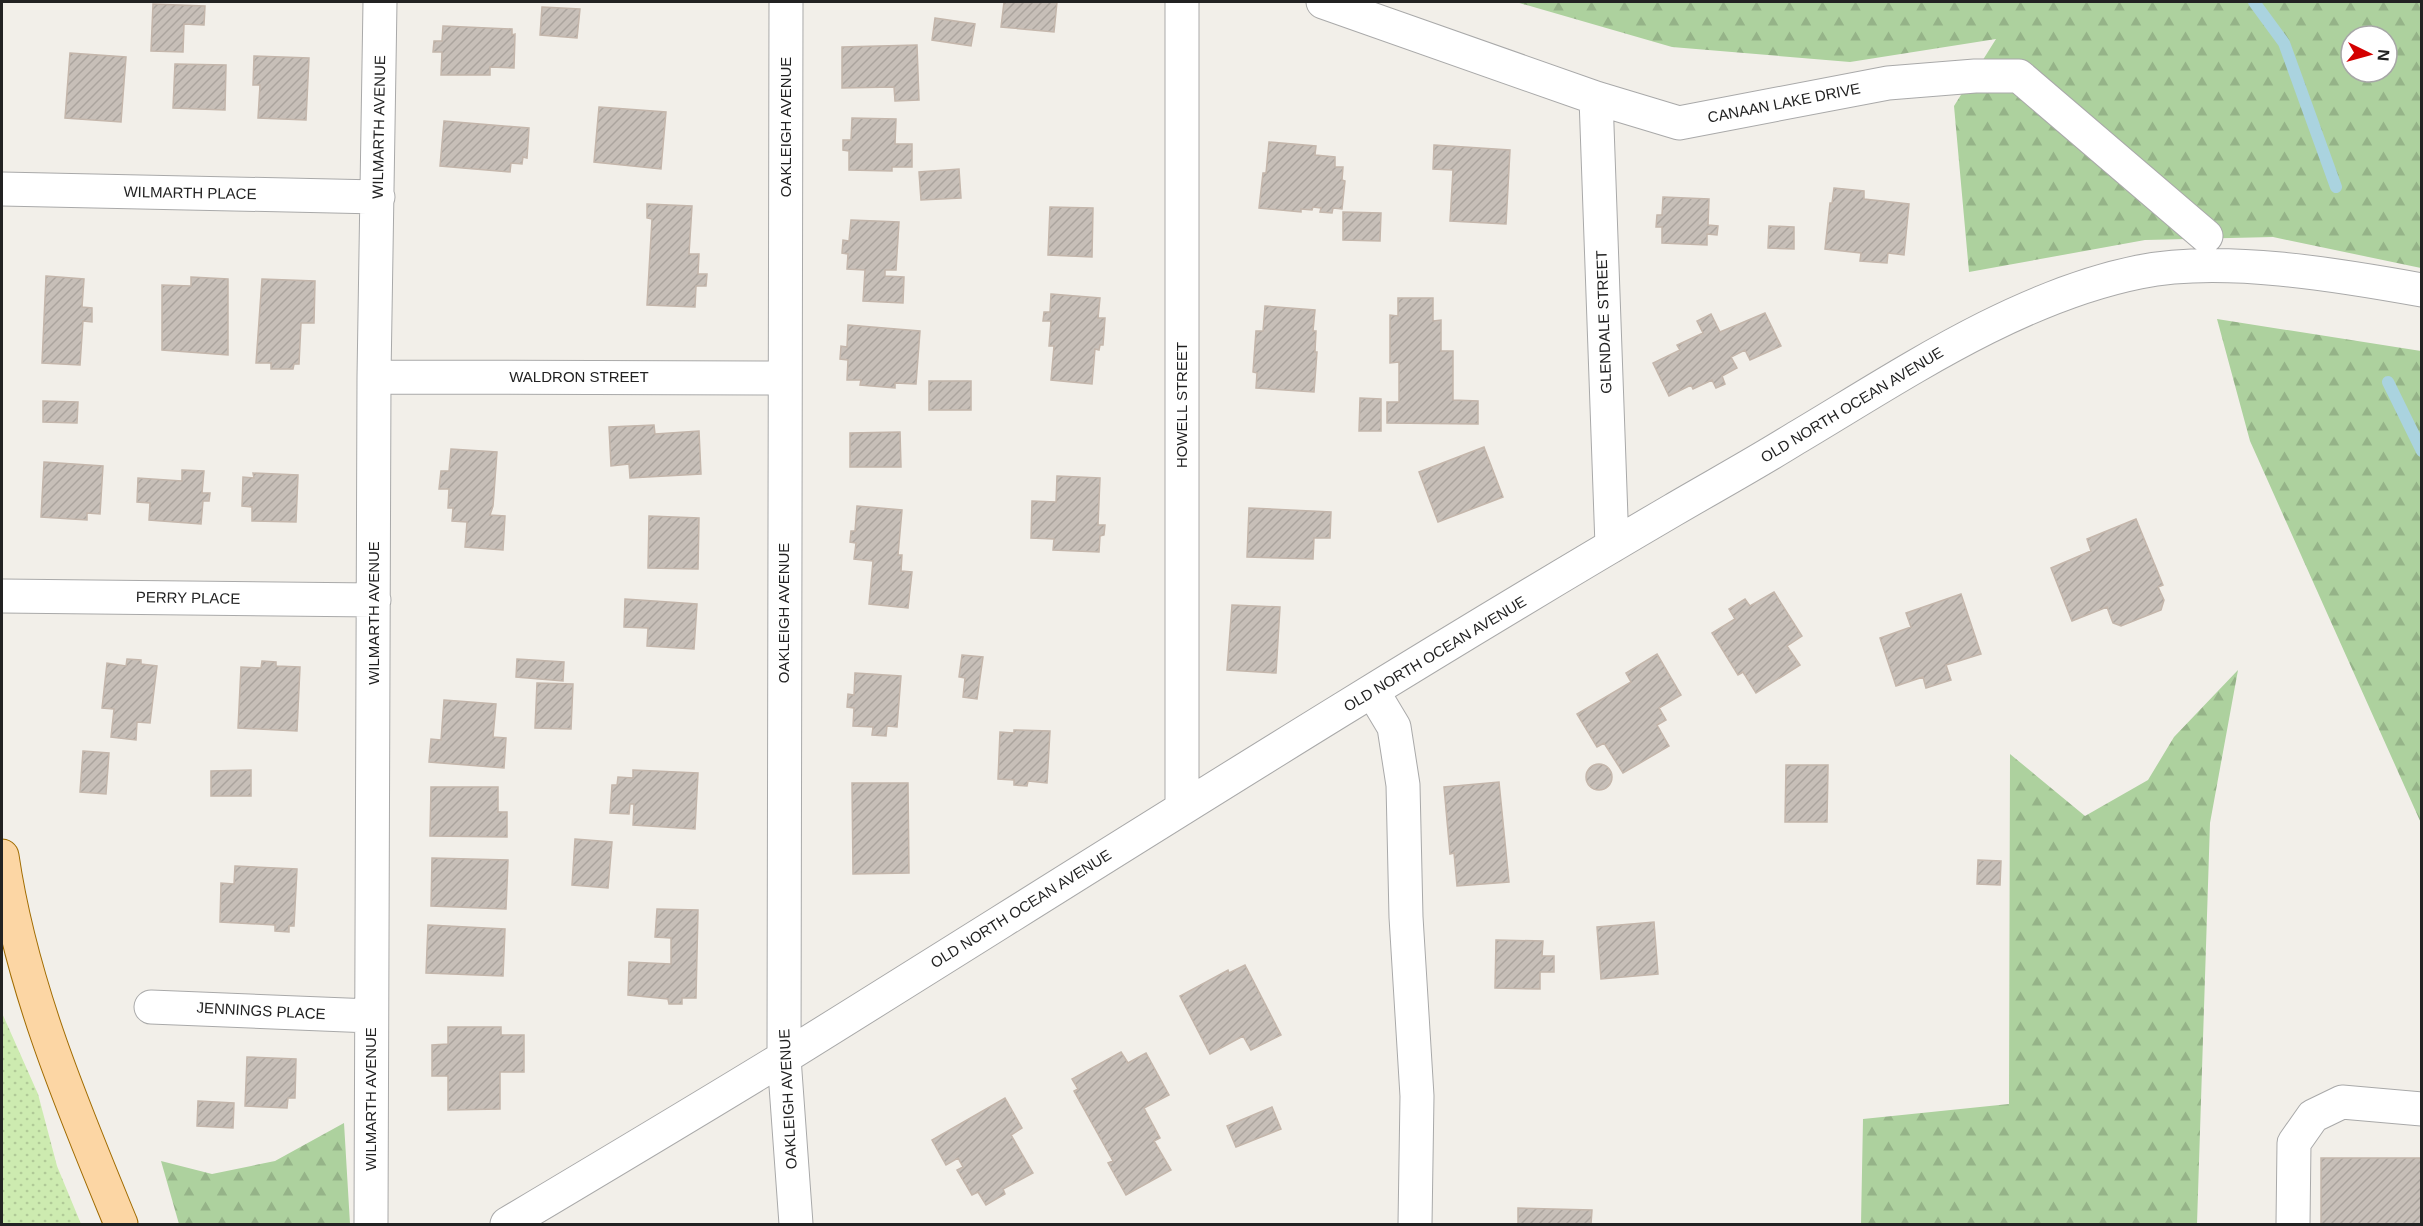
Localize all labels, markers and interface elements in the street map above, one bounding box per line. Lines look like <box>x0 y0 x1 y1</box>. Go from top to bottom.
north arrow <box>2339 24 2399 84</box>
text: N <box>2374 49 2392 62</box>
street label: WILMARTH AVENUE <box>369 55 388 199</box>
street label: OAKLEIGH AVENUE <box>777 57 794 197</box>
street label: CANAAN LAKE DRIVE <box>1706 79 1862 126</box>
street label: WILMARTH PLACE <box>123 183 257 202</box>
street label: GLENDALE STREET <box>1593 250 1614 394</box>
street label: HOWELL STREET <box>1173 342 1190 468</box>
street label: OLD NORTH OCEAN AVENUE <box>1758 343 1946 466</box>
street label: WALDRON STREET <box>509 368 649 385</box>
street label: WILMARTH AVENUE <box>365 541 382 685</box>
street label: OAKLEIGH AVENUE <box>775 543 792 683</box>
street label: PERRY PLACE <box>136 588 240 607</box>
street label: OLD NORTH OCEAN AVENUE <box>1341 592 1529 715</box>
street label: OLD NORTH OCEAN AVENUE <box>927 846 1114 971</box>
street label: JENNINGS PLACE <box>196 999 326 1022</box>
street label: WILMARTH AVENUE <box>362 1027 379 1171</box>
street label: OAKLEIGH AVENUE <box>775 1028 800 1170</box>

